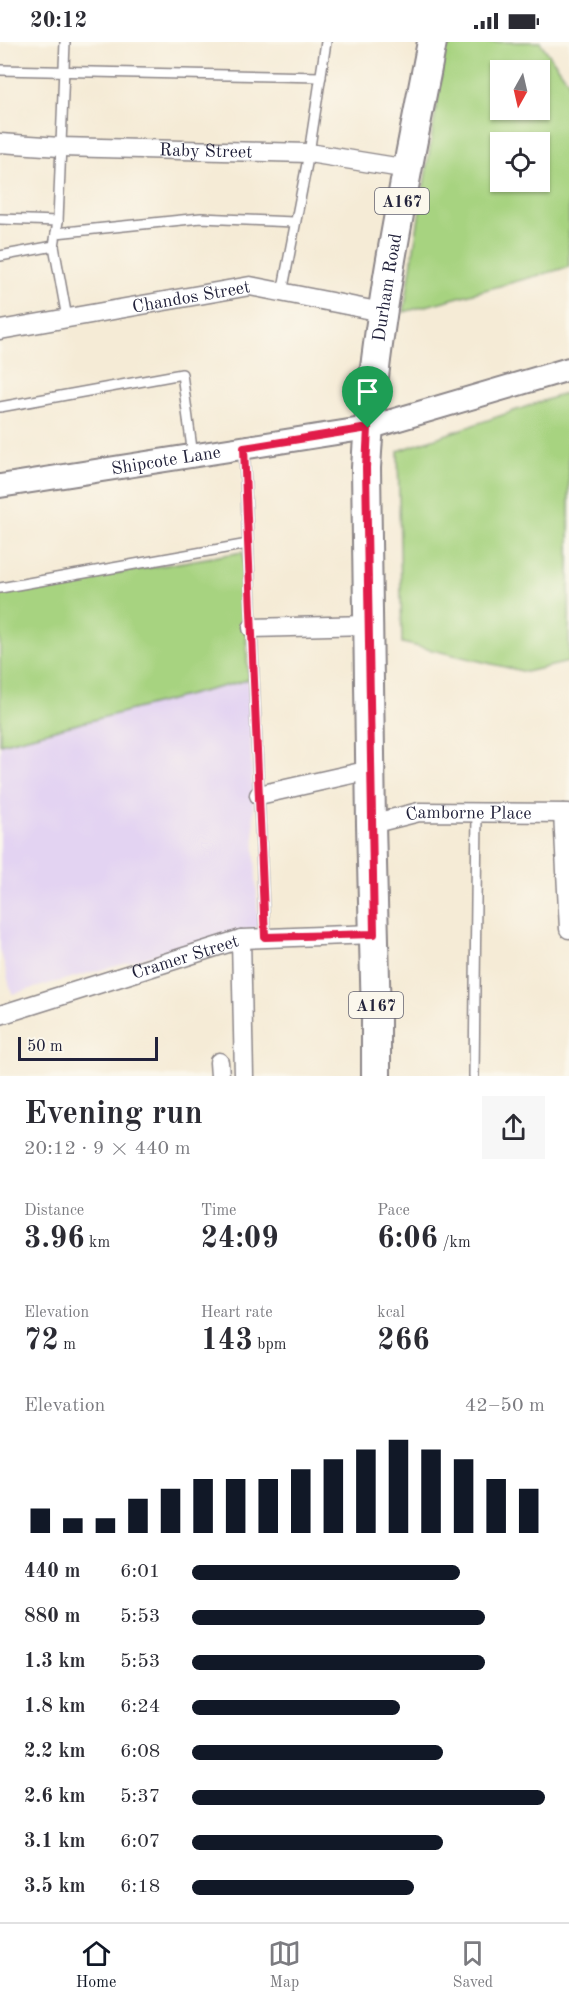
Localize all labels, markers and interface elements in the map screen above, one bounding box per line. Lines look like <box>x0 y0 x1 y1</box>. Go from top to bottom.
text: 20:12 <box>30 10 87 32</box>
north arrow <box>490 60 550 120</box>
map controls <box>490 60 550 192</box>
button: locate <box>490 132 550 192</box>
street label: Raby Street <box>159 141 253 162</box>
road number: A167 <box>375 188 429 214</box>
street label: Durham Road <box>370 232 405 343</box>
street label: Chandos Street <box>131 278 252 317</box>
pin <box>342 366 393 428</box>
icon: arrive <box>351 375 384 408</box>
street label: Shipcote Lane <box>110 443 222 478</box>
street label: Camborne Place <box>404 804 532 825</box>
street label: Cramer Street <box>130 932 241 983</box>
road number: A167 <box>349 992 403 1018</box>
scale bar <box>18 1034 158 1061</box>
text: 50 m <box>27 1039 63 1055</box>
button: share <box>482 1096 545 1159</box>
text: Evening run <box>24 1098 203 1131</box>
text: 20:12 · 9 × 440 m <box>24 1139 191 1159</box>
text: Distance <box>24 1203 84 1219</box>
text: Time <box>201 1203 236 1219</box>
text: Pace <box>377 1203 410 1219</box>
text: 3.96 <box>24 1224 85 1254</box>
text: 24:09 <box>201 1224 279 1254</box>
text: 6:06 <box>377 1224 438 1254</box>
text: km <box>85 1235 110 1251</box>
text: /km <box>438 1235 471 1251</box>
text: Elevation <box>24 1305 89 1321</box>
text: Heart rate <box>201 1305 273 1321</box>
text: kcal <box>377 1305 405 1321</box>
text: 72 <box>24 1326 59 1356</box>
text: 143 <box>201 1326 253 1356</box>
text: 266 <box>377 1326 430 1356</box>
text: m <box>59 1337 76 1353</box>
text: bpm <box>253 1337 287 1353</box>
text: Elevation <box>24 1396 105 1416</box>
text: 42–50 m <box>465 1396 545 1416</box>
text: 440 m <box>24 1562 80 1582</box>
text: 6:01 <box>120 1562 160 1582</box>
text: 880 m <box>24 1607 80 1627</box>
text: 5:53 <box>120 1607 160 1627</box>
text: 1.3 km <box>24 1652 86 1672</box>
text: 5:53 <box>120 1652 160 1672</box>
text: 1.8 km <box>24 1697 86 1717</box>
text: 6:24 <box>120 1697 160 1717</box>
text: 2.2 km <box>24 1742 86 1762</box>
text: 6:08 <box>120 1742 160 1762</box>
text: 2.6 km <box>24 1787 86 1807</box>
text: 5:37 <box>120 1787 160 1807</box>
text: 3.1 km <box>24 1832 86 1852</box>
text: 6:07 <box>120 1832 160 1852</box>
text: 3.5 km <box>24 1877 86 1897</box>
text: 6:18 <box>120 1877 160 1897</box>
tab: Home <box>76 1937 116 1993</box>
tab: Map <box>268 1937 301 1993</box>
tab: Saved <box>452 1937 493 1993</box>

